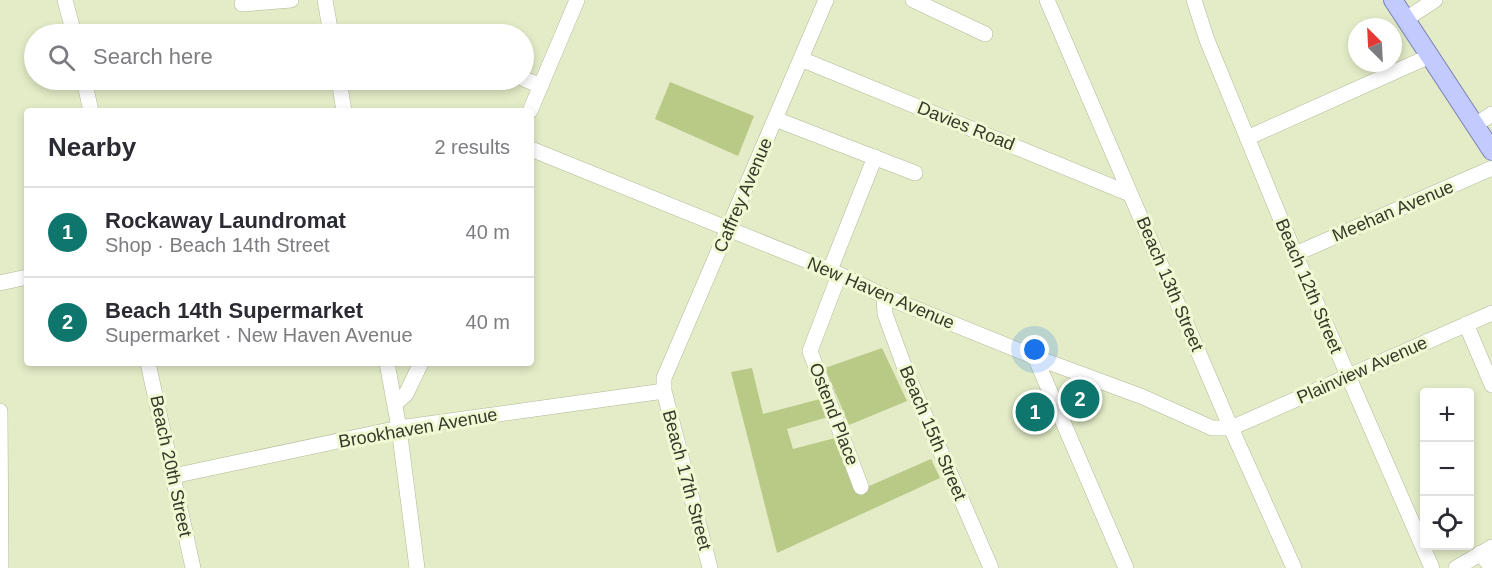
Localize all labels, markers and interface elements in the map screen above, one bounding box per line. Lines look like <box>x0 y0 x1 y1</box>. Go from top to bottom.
north arrow <box>1348 18 1402 72</box>
search box <box>24 24 534 90</box>
icon: search <box>45 41 78 74</box>
text: Search here <box>93 44 213 69</box>
street label: Davies Road <box>914 97 1018 155</box>
text: Nearby <box>48 132 136 162</box>
street label: Caffrey Avenue <box>710 135 776 255</box>
text: 2 results <box>434 136 510 158</box>
street label: Meehan Avenue <box>1329 176 1457 246</box>
text: Rockaway Laundromat <box>105 208 346 233</box>
street label: Beach 13th Street <box>1133 214 1207 354</box>
street label: Beach 12th Street <box>1272 216 1346 356</box>
text: 1 <box>62 221 73 243</box>
text: 40 m <box>466 221 510 243</box>
text: Shop · Beach 14th Street <box>105 234 330 256</box>
street label: New Haven Avenue <box>804 253 958 333</box>
text: Beach 14th Supermarket <box>105 298 363 323</box>
text: 2 <box>62 311 73 333</box>
text: 40 m <box>466 311 510 333</box>
text: Supermarket · New Haven Avenue <box>105 324 413 346</box>
street label: Plainview Avenue <box>1294 332 1430 408</box>
your location <box>1020 335 1049 364</box>
street label: Ostend Place <box>805 360 863 468</box>
street label: Beach 15th Street <box>896 363 970 503</box>
pin: 2 <box>1060 376 1100 422</box>
map controls <box>1420 388 1474 550</box>
button: + <box>1420 388 1474 442</box>
pin: 1 <box>1016 390 1054 434</box>
street label: Beach 20th Street <box>146 393 196 539</box>
street label: Brookhaven Avenue <box>337 404 499 452</box>
street label: Beach 17th Street <box>659 408 715 552</box>
button: − <box>1420 442 1474 496</box>
button: locate <box>1420 496 1474 550</box>

